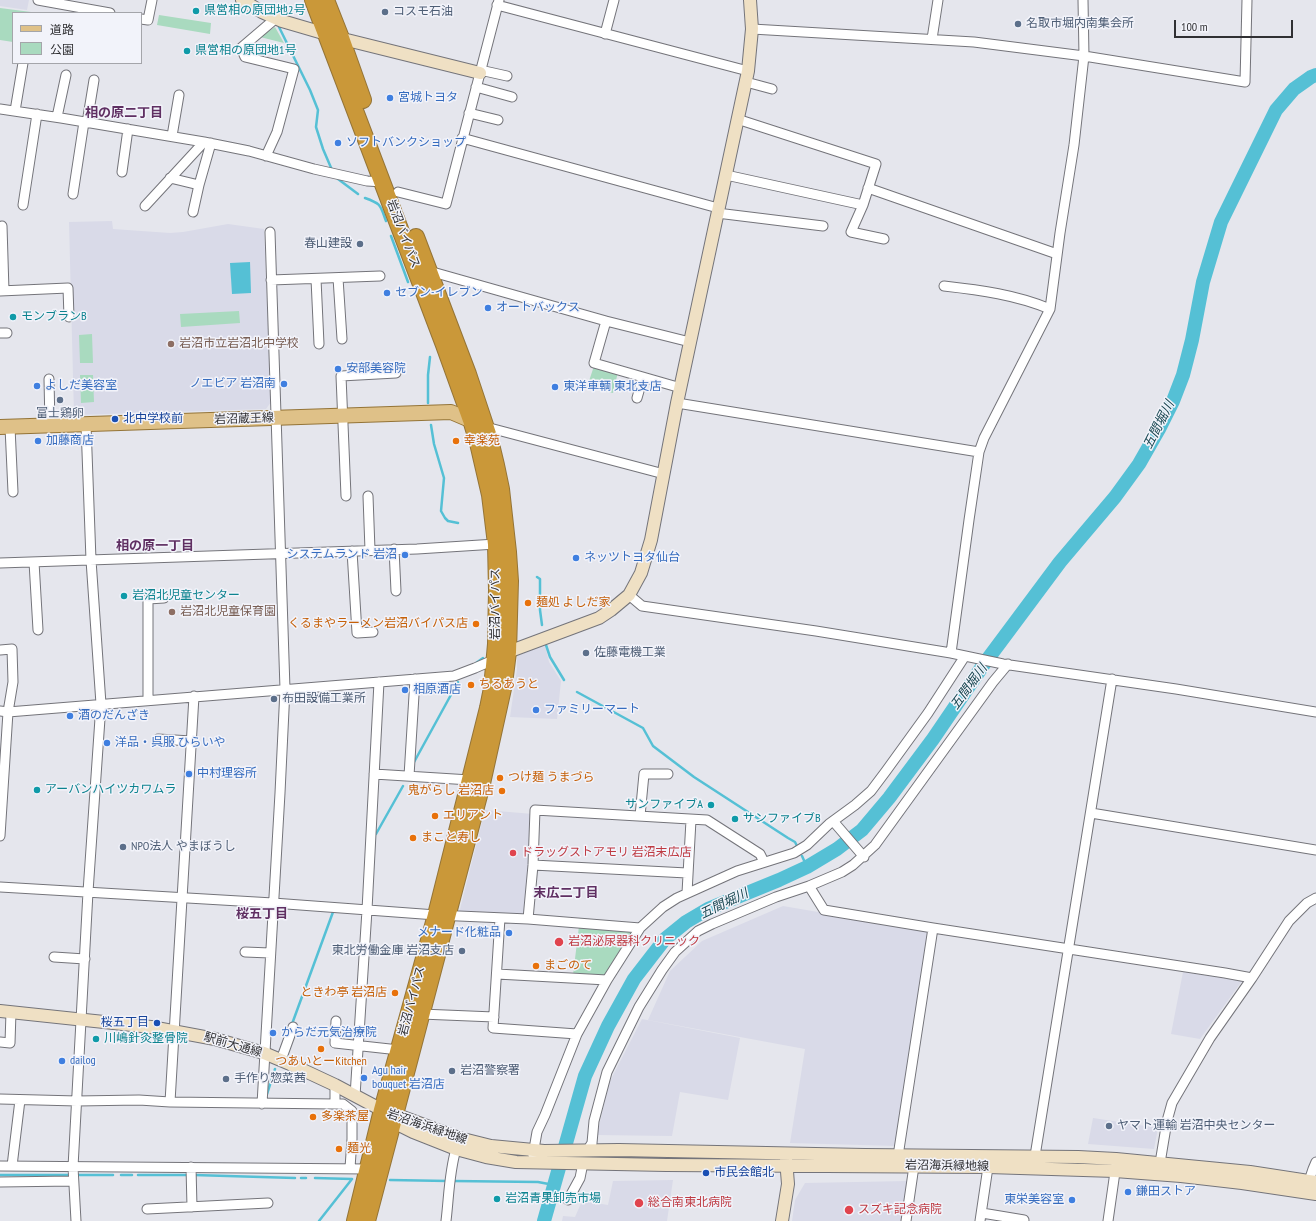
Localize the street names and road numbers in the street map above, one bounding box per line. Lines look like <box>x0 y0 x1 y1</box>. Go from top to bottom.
street label: 岩沼バイパス <box>383 198 423 270</box>
street label: 岩沼蔵王線 <box>214 411 274 427</box>
street label: 岩沼バイパス <box>489 568 503 640</box>
street label: 岩沼バイパス <box>396 964 428 1038</box>
street label: 駅前大通線 <box>202 1030 264 1060</box>
street label: 岩沼海浜緑地線 <box>385 1107 469 1147</box>
street label: 岩沼海浜緑地線 <box>905 1158 989 1174</box>

